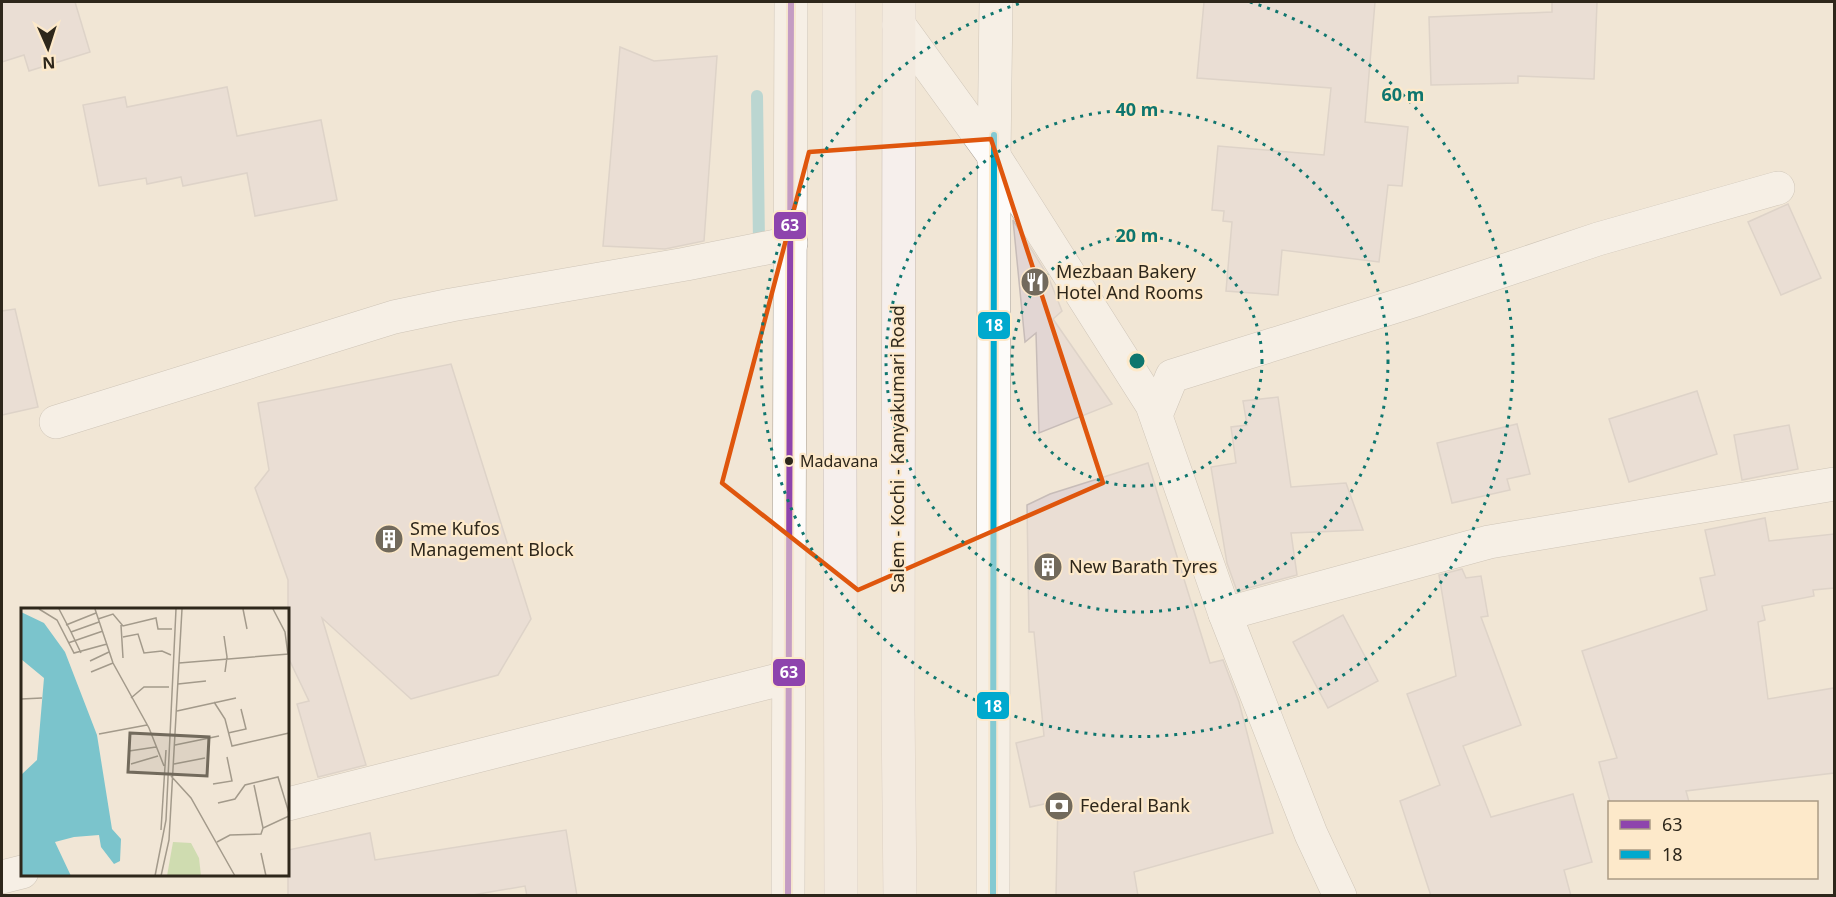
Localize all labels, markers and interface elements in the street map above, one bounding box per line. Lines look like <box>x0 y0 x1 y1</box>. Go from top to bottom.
north arrow <box>18 18 78 78</box>
text: N <box>42 52 56 74</box>
text: 60 m <box>1382 82 1424 106</box>
text: 40 m <box>1116 97 1158 121</box>
line badge: 63 <box>773 211 807 240</box>
text: 63 <box>781 214 799 236</box>
text: 20 m <box>1116 223 1158 247</box>
place label: Mezbaan Bakery Hotel And Rooms <box>1056 259 1203 304</box>
restaurant icon: Mezbaan Bakery Hotel And Rooms <box>1019 266 1051 298</box>
street label: Salem - Kochi - Kanyakumari Road <box>885 305 909 593</box>
line badge: 18 <box>977 311 1011 340</box>
text: 18 <box>985 314 1003 336</box>
centre of rings <box>1127 351 1147 371</box>
place label: Madavana <box>800 450 878 472</box>
marker: Madavana <box>783 455 795 467</box>
place label: Sme Kufos Management Block <box>410 516 574 561</box>
building icon: Sme Kufos Management Block <box>373 523 405 555</box>
building icon: New Barath Tyres <box>1032 551 1064 583</box>
place label: New Barath Tyres <box>1069 554 1217 578</box>
inset map <box>21 608 290 876</box>
line badge: 63 <box>772 658 806 687</box>
text: 63 <box>780 661 798 683</box>
line badge: 18 <box>976 691 1010 720</box>
text: 18 <box>984 695 1002 717</box>
bank icon: Federal Bank <box>1043 790 1075 822</box>
place label: Federal Bank <box>1080 793 1190 817</box>
legend <box>1608 801 1818 879</box>
text: 63 <box>1662 812 1683 836</box>
text: 18 <box>1662 842 1683 866</box>

